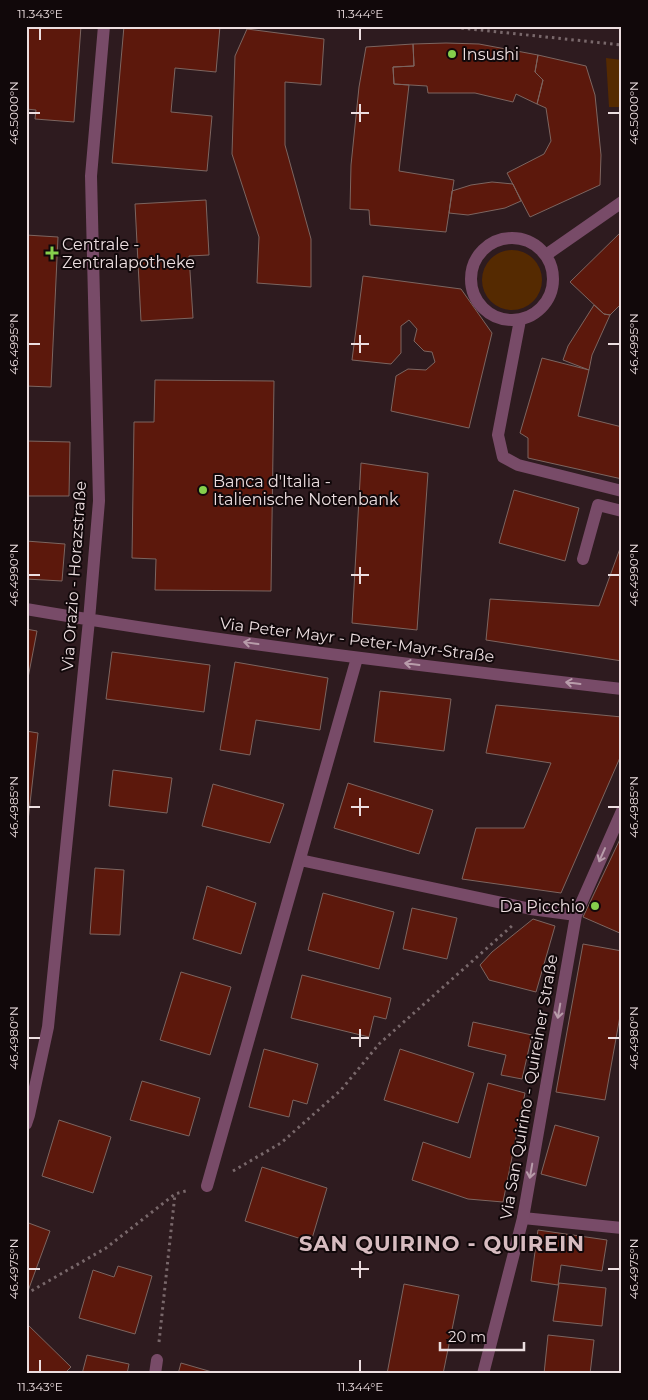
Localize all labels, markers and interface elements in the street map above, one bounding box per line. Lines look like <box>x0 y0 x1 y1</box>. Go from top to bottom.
text: 11.343°E <box>17 6 63 21</box>
text: 11.344°E <box>337 6 383 21</box>
place label: Insushi <box>462 45 519 64</box>
marker: Insushi <box>446 48 458 60</box>
text: 46.5000°N <box>6 81 21 145</box>
text: 46.5000°N <box>626 81 641 145</box>
place label: Centrale - Zentralapotheke <box>62 235 195 272</box>
marker: Centrale - Zentralapotheke <box>46 247 58 259</box>
text: 46.4995°N <box>6 313 21 375</box>
text: 46.4995°N <box>626 313 641 375</box>
place label: Banca d'Italia - Italienische Notenbank <box>213 472 399 509</box>
street label: Via Orazio - Horazstraße <box>58 480 90 672</box>
marker: Banca d'Italia - Italienische Notenbank <box>197 484 209 496</box>
text: 46.4990°N <box>6 544 21 606</box>
text: 46.4990°N <box>626 544 641 606</box>
street label: Via Peter Mayr - Peter-Mayr-Straße <box>219 614 495 666</box>
one-way arrow <box>243 638 259 648</box>
one-way arrow <box>404 659 420 669</box>
one-way arrow <box>566 678 582 688</box>
text: 46.4985°N <box>6 776 21 838</box>
text: 46.4985°N <box>626 776 641 838</box>
one-way arrow <box>597 847 606 862</box>
place label: Da Picchio <box>499 897 585 916</box>
marker: Da Picchio <box>589 900 601 912</box>
street label: Via San Quirino - Quireiner Straße <box>496 953 562 1221</box>
one-way arrow <box>554 1003 564 1019</box>
text: 46.4980°N <box>6 1006 21 1070</box>
text: 46.4980°N <box>626 1006 641 1070</box>
one-way arrow <box>526 1163 536 1179</box>
district label: SAN QUIRINO - QUIREIN <box>299 1231 585 1256</box>
text: 46.4975°N <box>6 1238 21 1300</box>
text: 46.4975°N <box>626 1238 641 1300</box>
scale bar <box>440 1320 524 1352</box>
text: 20 m <box>448 1327 486 1346</box>
text: 11.343°E <box>17 1379 63 1394</box>
text: 11.344°E <box>337 1379 383 1394</box>

